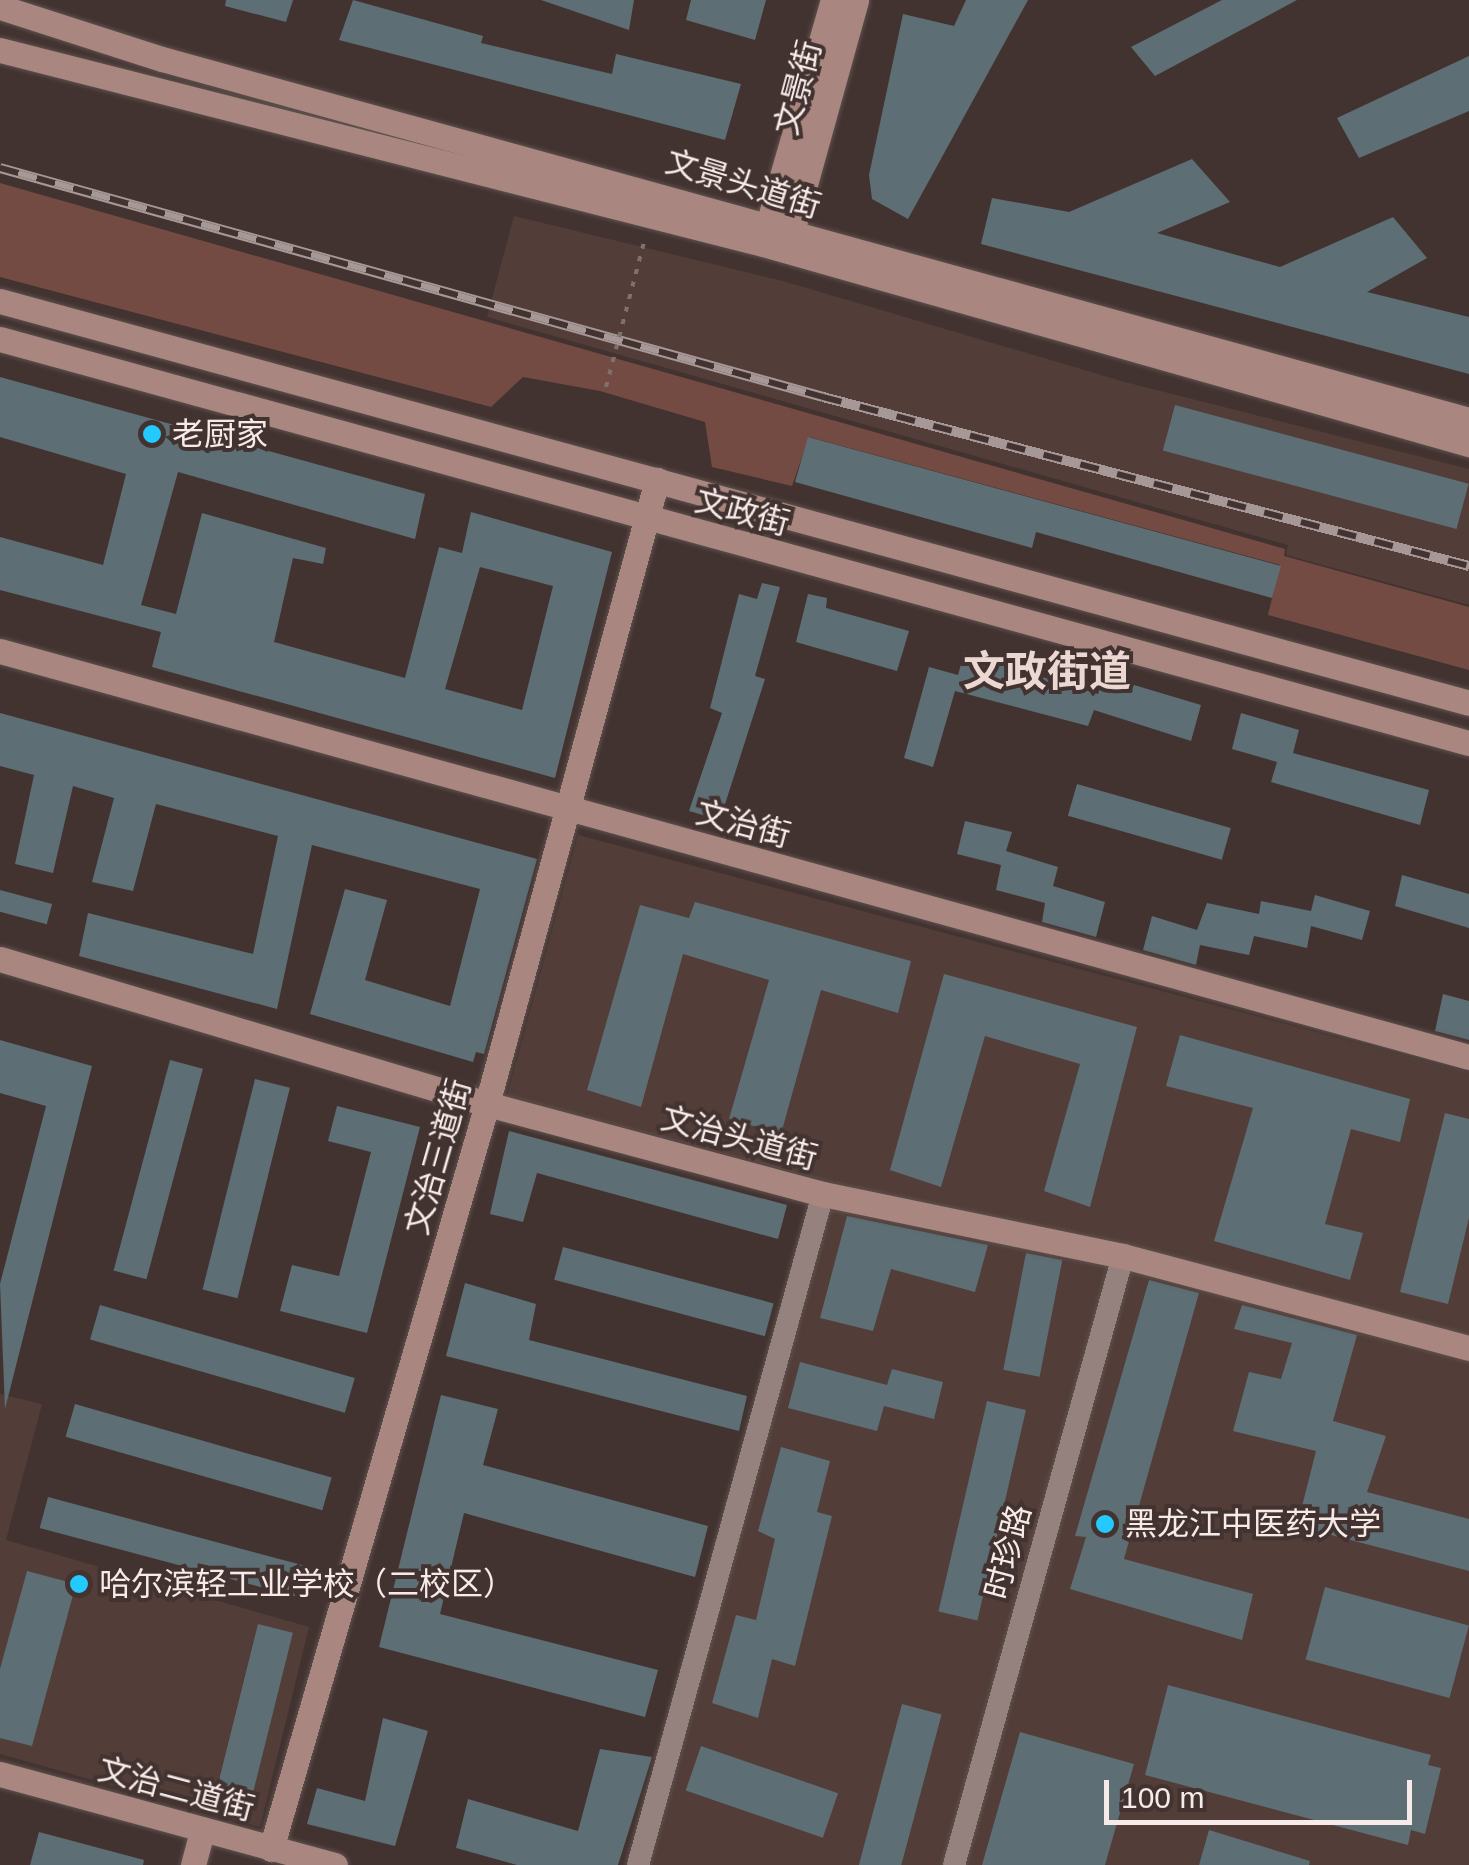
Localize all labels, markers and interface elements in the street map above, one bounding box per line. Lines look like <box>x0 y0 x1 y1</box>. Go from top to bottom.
street label: 文景街 <box>767 37 829 139</box>
street label: 文景头道街 <box>661 142 825 226</box>
place label: 老厨家 <box>172 415 268 453</box>
marker: 老厨家 <box>141 423 163 445</box>
street label: 文政街 <box>691 481 793 543</box>
district label: 文政街道 <box>963 647 1131 697</box>
street label: 文治街 <box>692 793 794 855</box>
street label: 文治三道街 <box>397 1075 479 1239</box>
street label: 文治头道街 <box>657 1099 821 1177</box>
street label: 时珍路 <box>977 1501 1039 1603</box>
place label: 黑龙江中医药大学 <box>1125 1505 1381 1543</box>
marker: 黑龙江中医药大学 <box>1094 1513 1116 1535</box>
place label: 哈尔滨轻工业学校（二校区） <box>99 1565 515 1603</box>
marker: 哈尔滨轻工业学校（二校区） <box>68 1573 90 1595</box>
street label: 文治二道街 <box>94 1750 258 1828</box>
scale bar <box>1109 1760 1416 1822</box>
text: 100 m <box>1121 1781 1204 1814</box>

